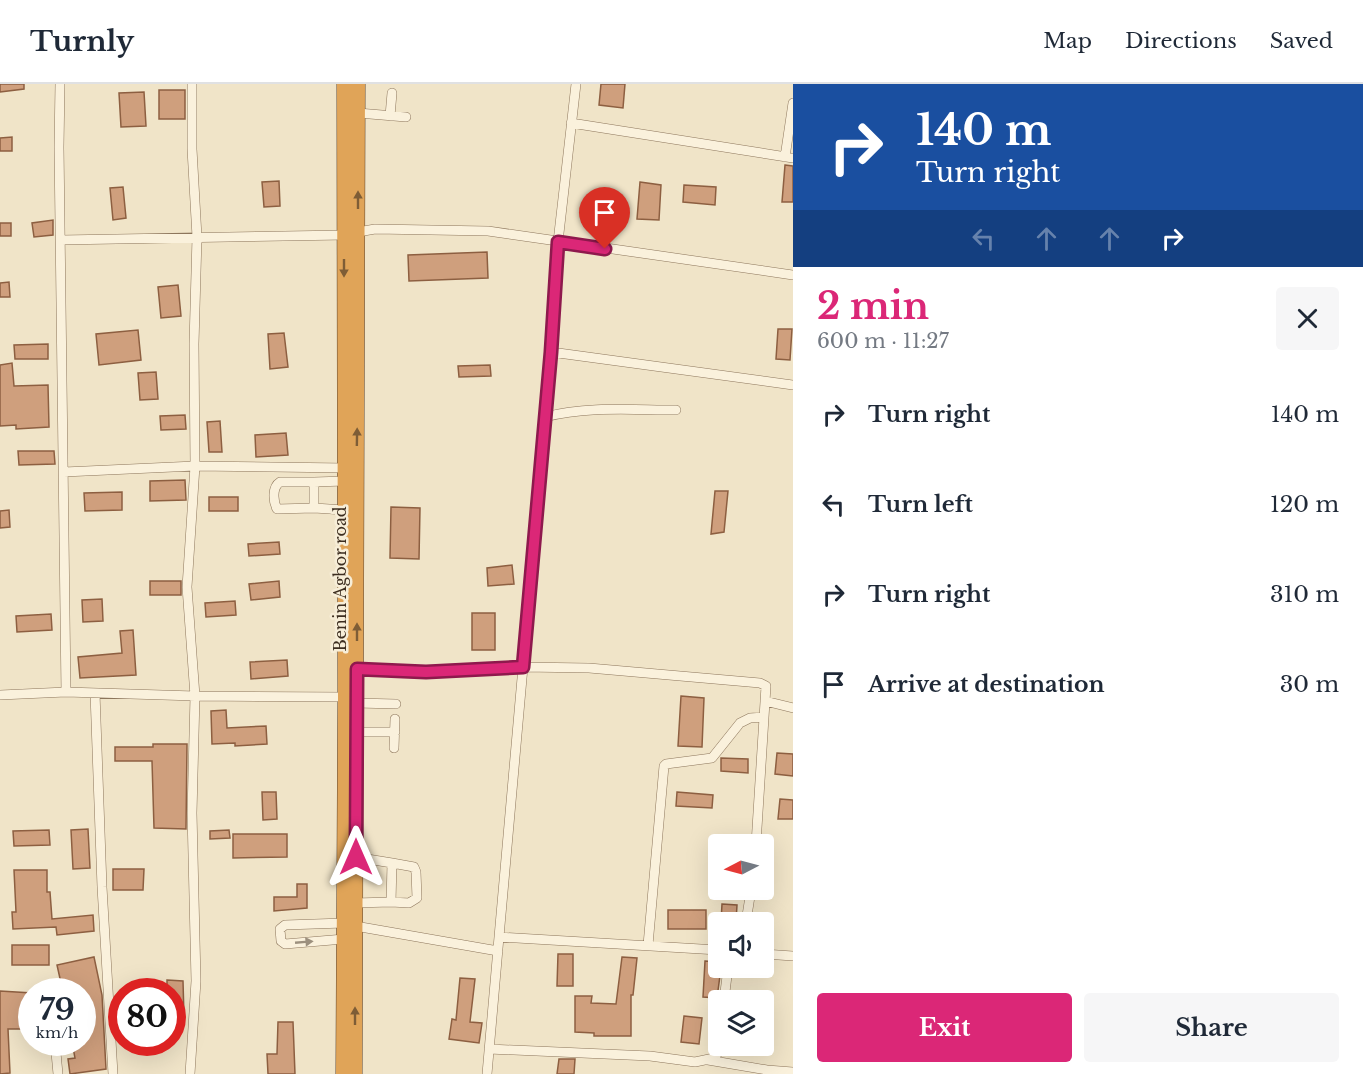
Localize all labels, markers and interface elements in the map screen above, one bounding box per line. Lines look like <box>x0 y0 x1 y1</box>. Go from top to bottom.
text: Turnly <box>30 24 134 59</box>
text: Map <box>1043 28 1092 54</box>
text: Directions <box>1125 28 1237 54</box>
text: Saved <box>1270 28 1333 54</box>
text: 140 m <box>916 104 1052 156</box>
icon: right <box>817 108 895 186</box>
text: Turn right <box>916 156 1060 189</box>
pin <box>579 187 630 249</box>
one-way arrow <box>353 190 363 209</box>
icon: arrive <box>588 196 621 229</box>
icon: left <box>967 222 1000 255</box>
icon: ahead <box>1030 222 1063 255</box>
icon: ahead <box>1093 222 1126 255</box>
icon: right <box>1156 222 1189 255</box>
one-way arrow <box>339 259 349 278</box>
text: 2 min <box>817 284 929 329</box>
button: close <box>1276 287 1339 350</box>
text: 600 m · 11:27 <box>817 329 949 353</box>
icon: right <box>817 398 850 431</box>
text: Turn right <box>868 401 990 428</box>
text: 140 m <box>1271 401 1339 428</box>
one-way arrow <box>352 427 361 446</box>
icon: left <box>817 488 850 521</box>
text: Turn left <box>868 491 973 518</box>
text: 120 m <box>1270 491 1339 518</box>
street label: Benin Agbor road <box>330 506 350 652</box>
icon: right <box>817 578 850 611</box>
text: Turn right <box>868 581 990 608</box>
text: 310 m <box>1270 581 1339 608</box>
one-way arrow <box>352 622 362 641</box>
icon: arrive <box>817 668 850 701</box>
text: Arrive at destination <box>868 671 1105 698</box>
text: 30 m <box>1280 671 1339 698</box>
position arrow <box>324 825 388 889</box>
north arrow <box>708 834 774 900</box>
map controls <box>708 834 774 1056</box>
button: sound <box>708 912 774 978</box>
one-way arrow <box>294 937 313 947</box>
speed limit sign: 80 <box>108 978 186 1056</box>
button: layers <box>708 990 774 1056</box>
text: 79 <box>39 991 75 1028</box>
button: Exit <box>817 993 1072 1062</box>
button: Share <box>1084 993 1339 1062</box>
one-way arrow <box>350 1006 360 1025</box>
text: km/h <box>36 1023 78 1042</box>

